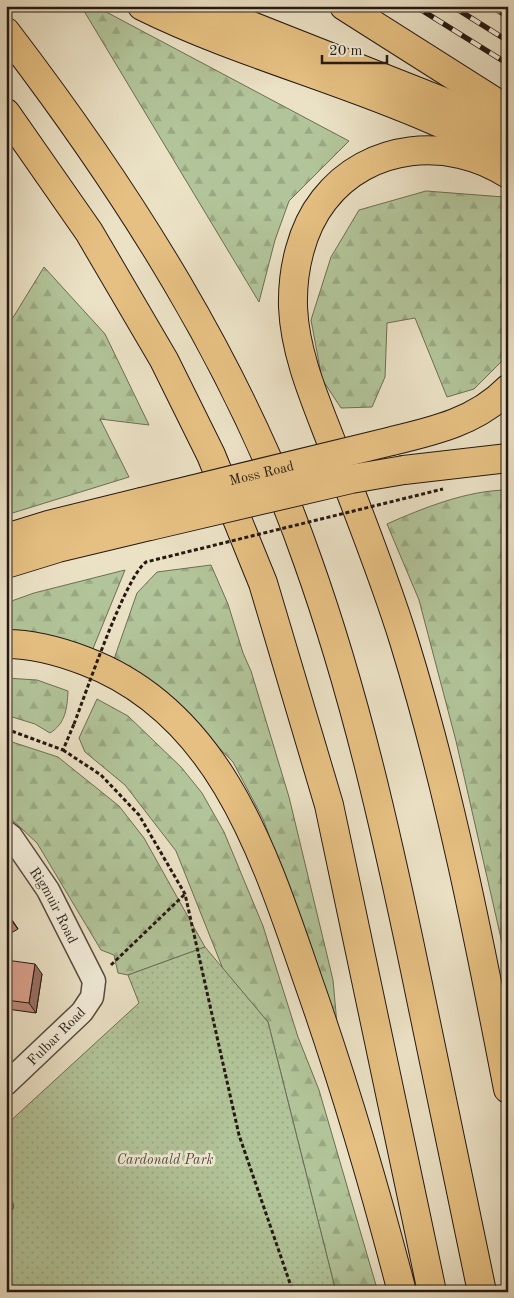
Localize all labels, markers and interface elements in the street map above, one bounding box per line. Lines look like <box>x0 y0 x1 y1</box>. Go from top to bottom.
scale bar <box>322 32 386 64</box>
text: 20 m <box>329 44 363 59</box>
street label: Moss Road <box>228 459 295 488</box>
street label: Rigmuir Road <box>27 865 80 946</box>
street label: Fulbar Road <box>25 1005 88 1068</box>
park label: Cardonald Park <box>117 1153 213 1167</box>

